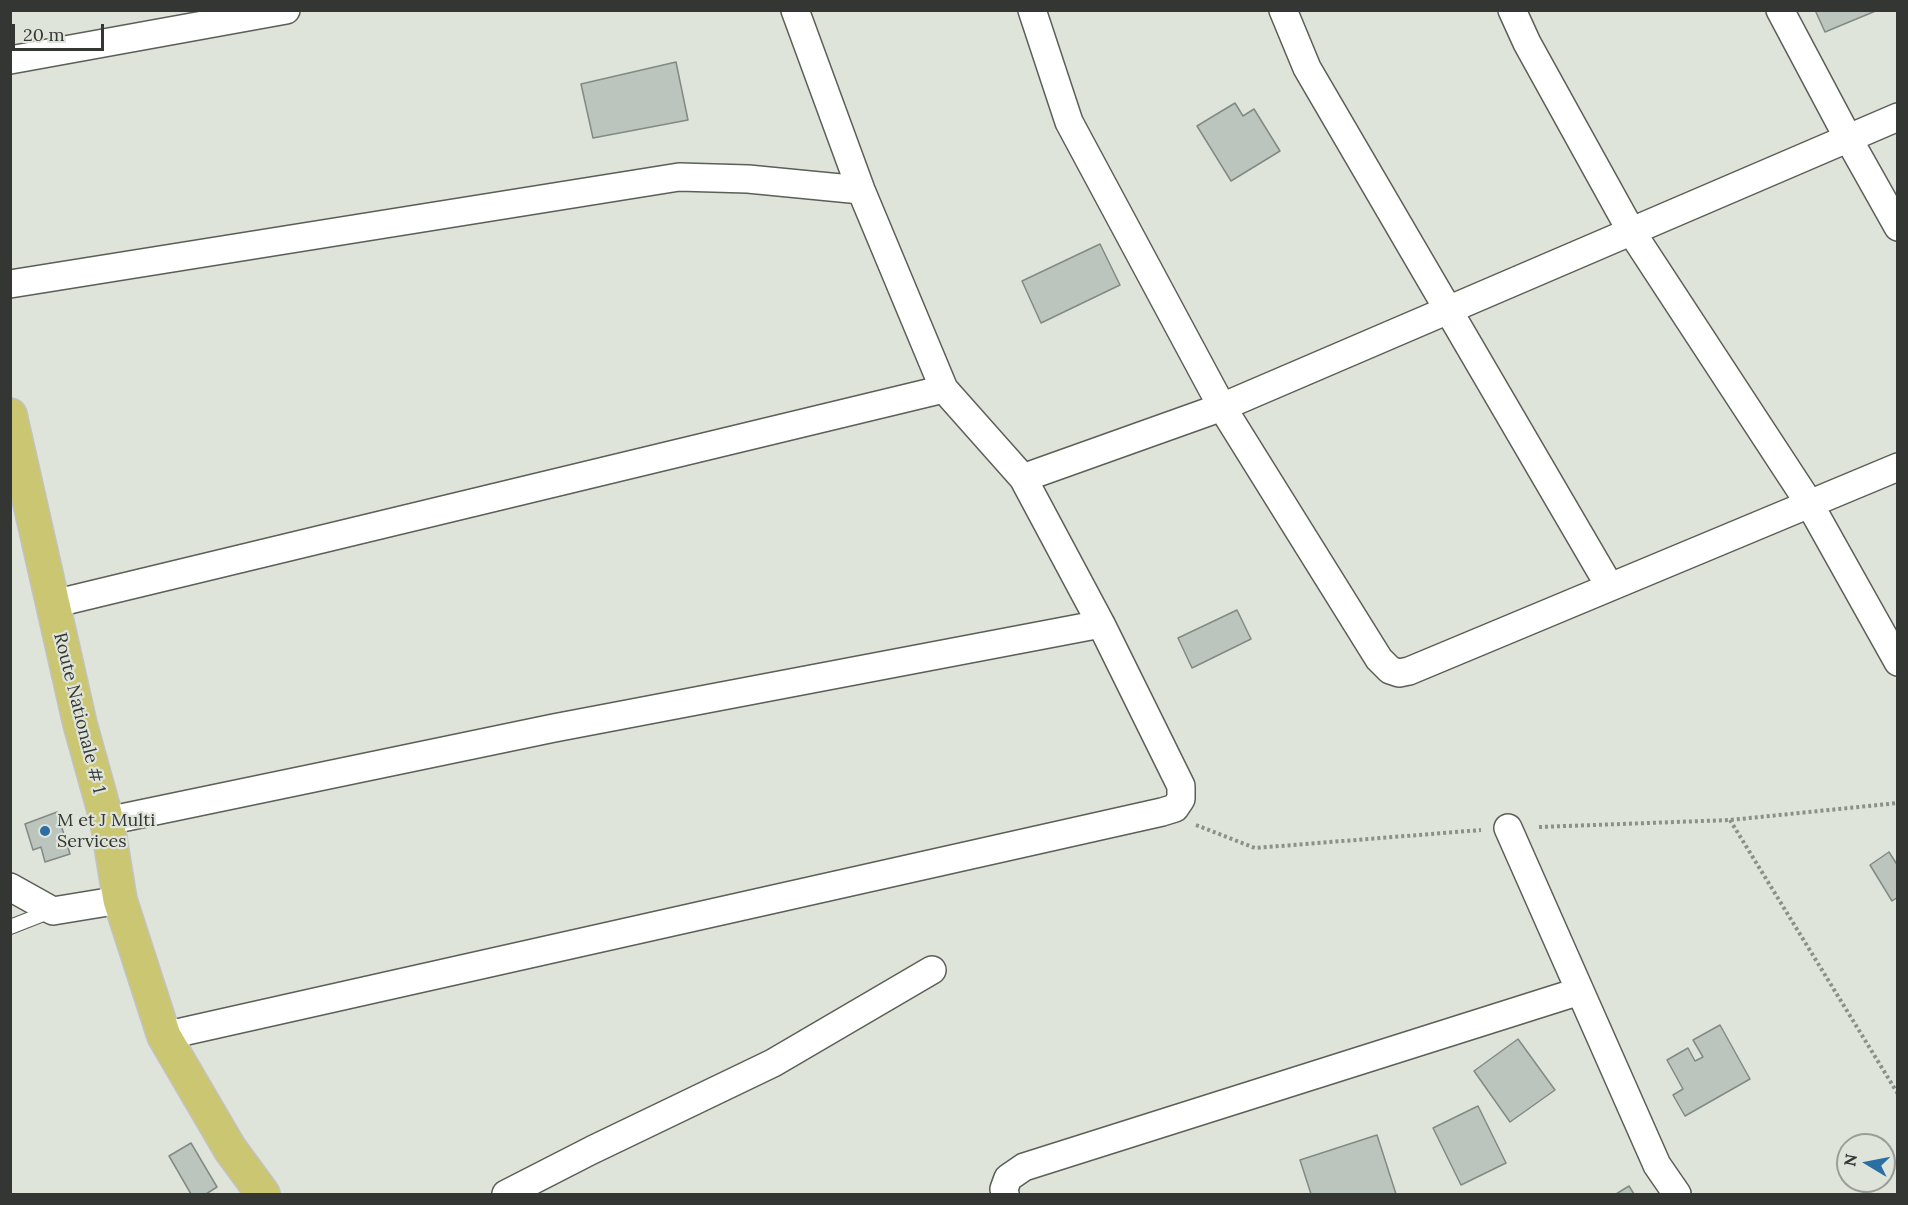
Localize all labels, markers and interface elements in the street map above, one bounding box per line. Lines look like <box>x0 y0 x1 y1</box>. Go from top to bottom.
scale bar <box>15 12 106 50</box>
text: 20 m <box>23 23 65 46</box>
street label: Route Nationale # 1 <box>49 630 109 796</box>
place label: M et J Multi Services <box>57 810 155 852</box>
marker: M et J Multi Services <box>38 824 52 838</box>
north arrow <box>1836 1133 1896 1193</box>
text: N <box>1839 1152 1861 1168</box>

